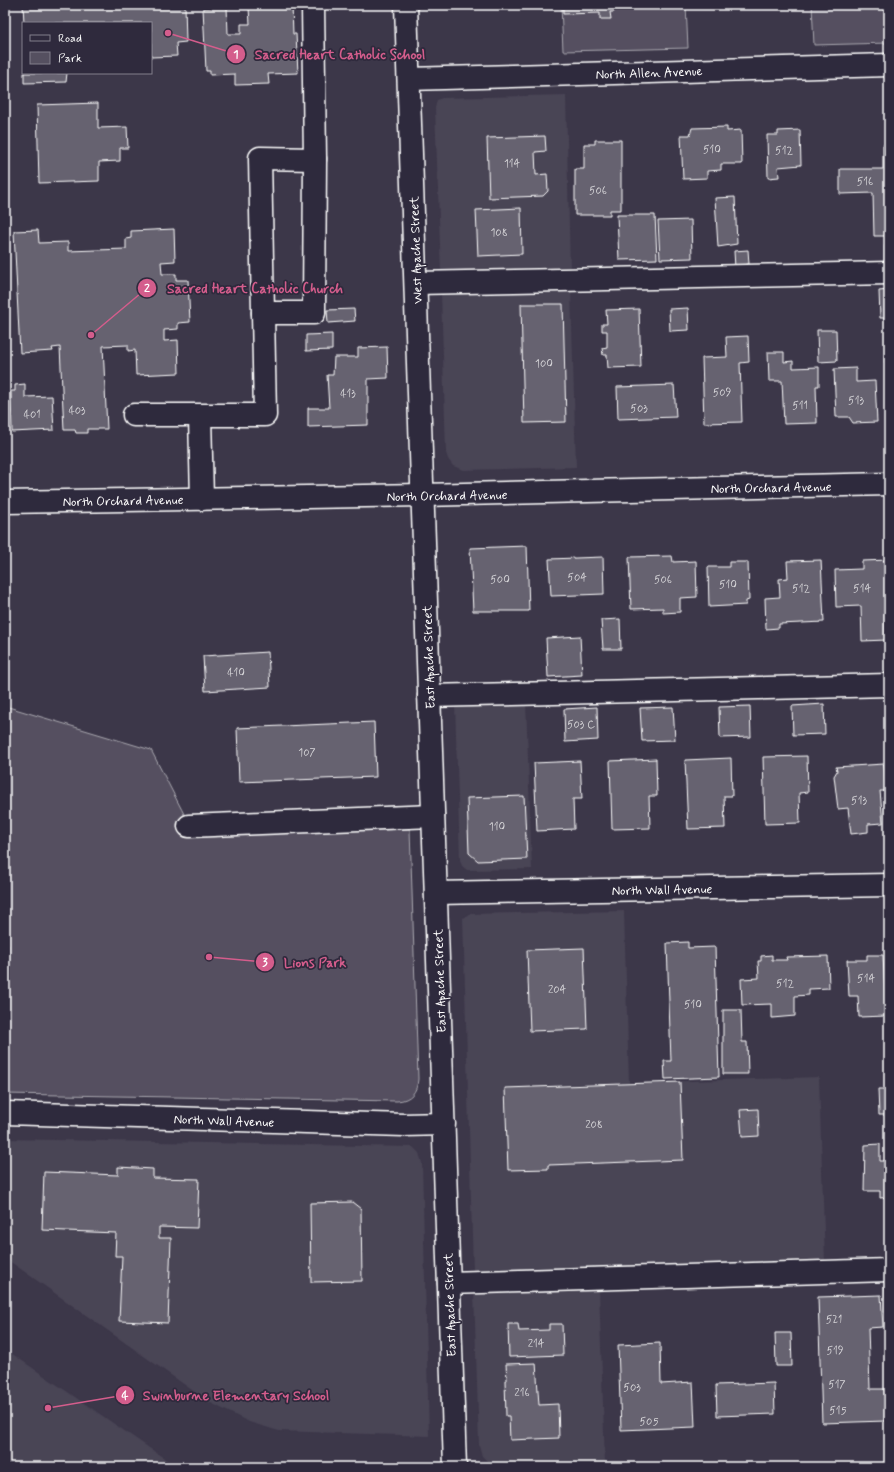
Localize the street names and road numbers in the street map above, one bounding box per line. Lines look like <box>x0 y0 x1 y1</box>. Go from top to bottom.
street label: North Allen Avenue <box>595 63 703 84</box>
street label: West Apache Street <box>406 195 428 304</box>
street label: North Orchard Avenue <box>710 479 832 498</box>
street label: North Orchard Avenue <box>386 487 508 506</box>
street label: North Orchard Avenue <box>62 492 184 511</box>
street label: East Apache Street <box>419 604 441 709</box>
street label: North Wall Avenue <box>612 881 713 900</box>
street label: East Apache Street <box>430 928 452 1033</box>
street label: North Wall Avenue <box>173 1111 275 1132</box>
street label: East Apache Street <box>440 1252 462 1357</box>

